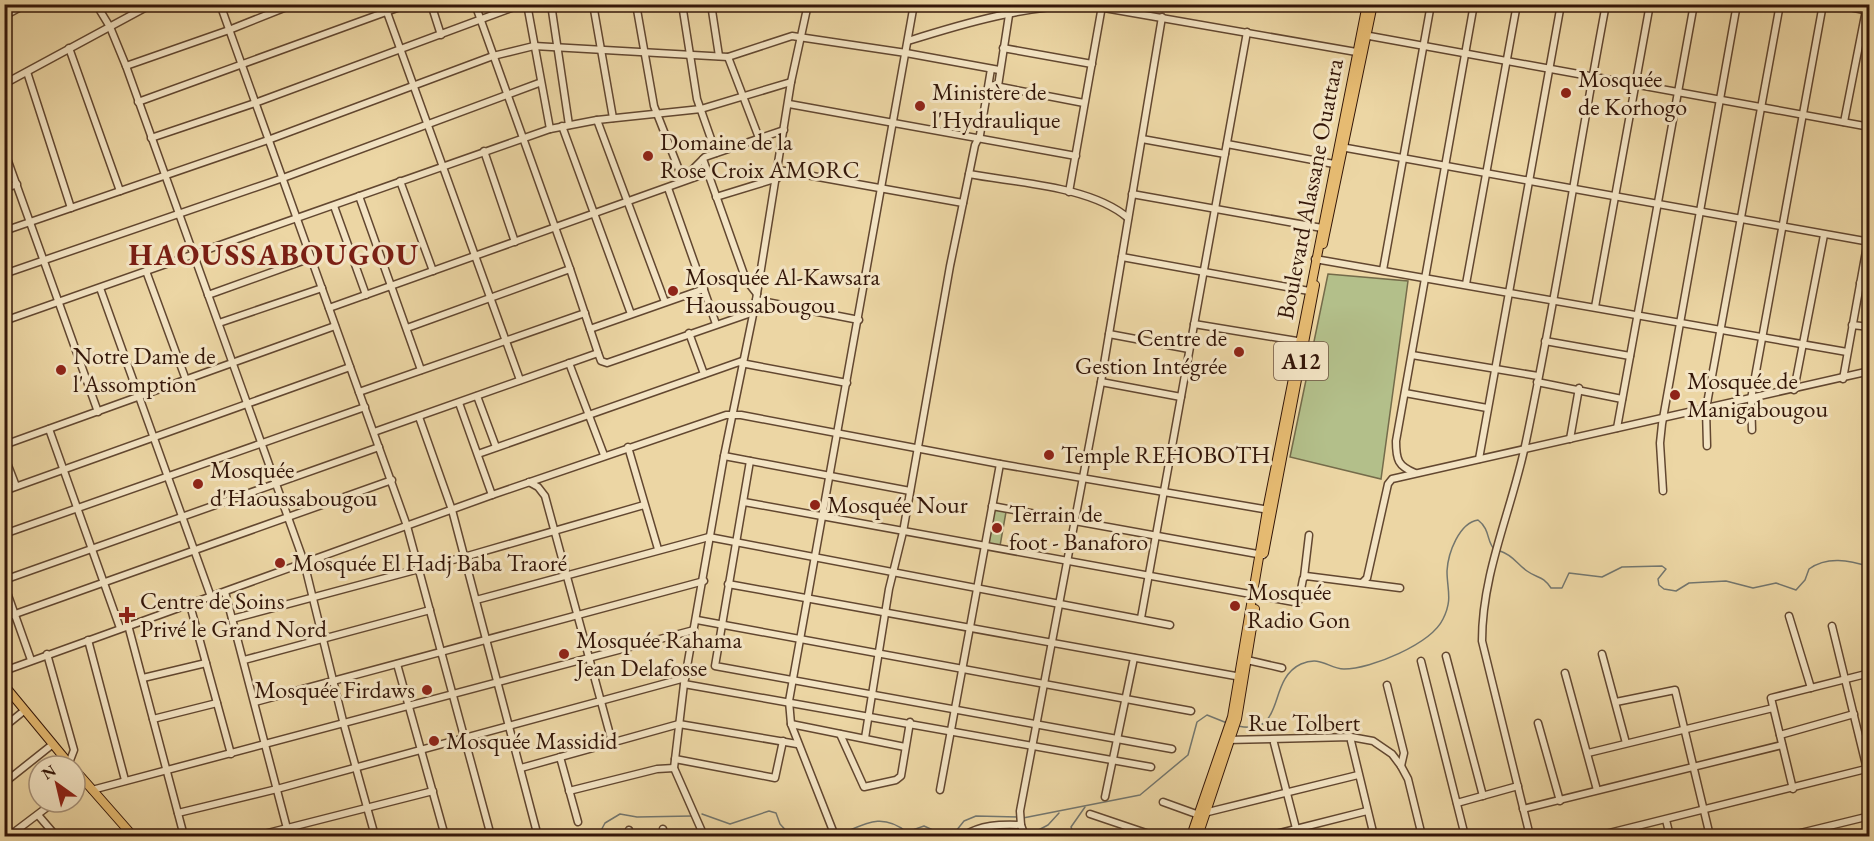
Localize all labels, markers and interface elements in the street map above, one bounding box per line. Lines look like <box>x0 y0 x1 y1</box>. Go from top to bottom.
street label: Boulevard Alassane Ouattara <box>1269 55 1350 322</box>
place label: Mosquée de Korhogo <box>1578 63 1687 122</box>
place label: Ministère de l'Hydraulique <box>932 76 1060 135</box>
marker: Mosquée de Korhogo <box>1559 86 1573 100</box>
marker: Ministère de l'Hydraulique <box>913 99 927 113</box>
place label: Domaine de la Rose Croix AMORC <box>660 126 860 185</box>
marker: Domaine de la Rose Croix AMORC <box>641 149 655 163</box>
district label: HAOUSSABOUGOU <box>128 235 420 274</box>
place label: Mosquée Al-Kawsara Haoussabougou <box>685 261 880 320</box>
marker: Mosquée Al-Kawsara Haoussabougou <box>666 284 680 298</box>
place label: Centre de Gestion Intégrée <box>1075 322 1227 381</box>
place label: Notre Dame de l'Assomption <box>73 340 216 399</box>
road number: A12 <box>1274 342 1328 380</box>
marker: Centre de Gestion Intégrée <box>1232 345 1246 359</box>
marker: Notre Dame de l'Assomption <box>54 363 68 377</box>
place label: Mosquée de Manigabougou <box>1687 365 1828 424</box>
marker: Mosquée de Manigabougou <box>1668 388 1682 402</box>
place label: Temple REHOBOTH <box>1061 439 1270 470</box>
marker: Temple REHOBOTH <box>1042 448 1056 462</box>
place label: Mosquée d'Haoussabougou <box>210 454 378 513</box>
marker: Mosquée d'Haoussabougou <box>191 477 205 491</box>
place label: Mosquée Nour <box>827 489 968 520</box>
marker: Mosquée Nour <box>808 498 822 512</box>
place label: Terrain de foot - Banaforo <box>1009 498 1148 557</box>
marker: Terrain de foot - Banaforo <box>990 521 1004 535</box>
place label: Mosquée El Hadj Baba Traoré <box>292 547 567 578</box>
marker: Mosquée El Hadj Baba Traoré <box>273 556 287 570</box>
place label: Mosquée Radio Gon <box>1247 576 1351 635</box>
place label: Centre de Soins Privé le Grand Nord <box>140 585 328 644</box>
marker: Mosquée Radio Gon <box>1228 599 1242 613</box>
marker: Centre de Soins Privé le Grand Nord <box>118 606 136 624</box>
place label: Mosquée Rahama Jean Delafosse <box>574 624 743 683</box>
marker: Mosquée Rahama Jean Delafosse <box>557 647 571 661</box>
place label: Mosquée Firdaws <box>254 674 415 705</box>
marker: Mosquée Firdaws <box>420 683 434 697</box>
street label: Rue Tolbert <box>1248 707 1360 738</box>
place label: Mosquée Massidid <box>446 725 618 756</box>
marker: Mosquée Massidid <box>427 734 441 748</box>
north arrow <box>27 754 87 814</box>
text: N <box>38 760 60 784</box>

